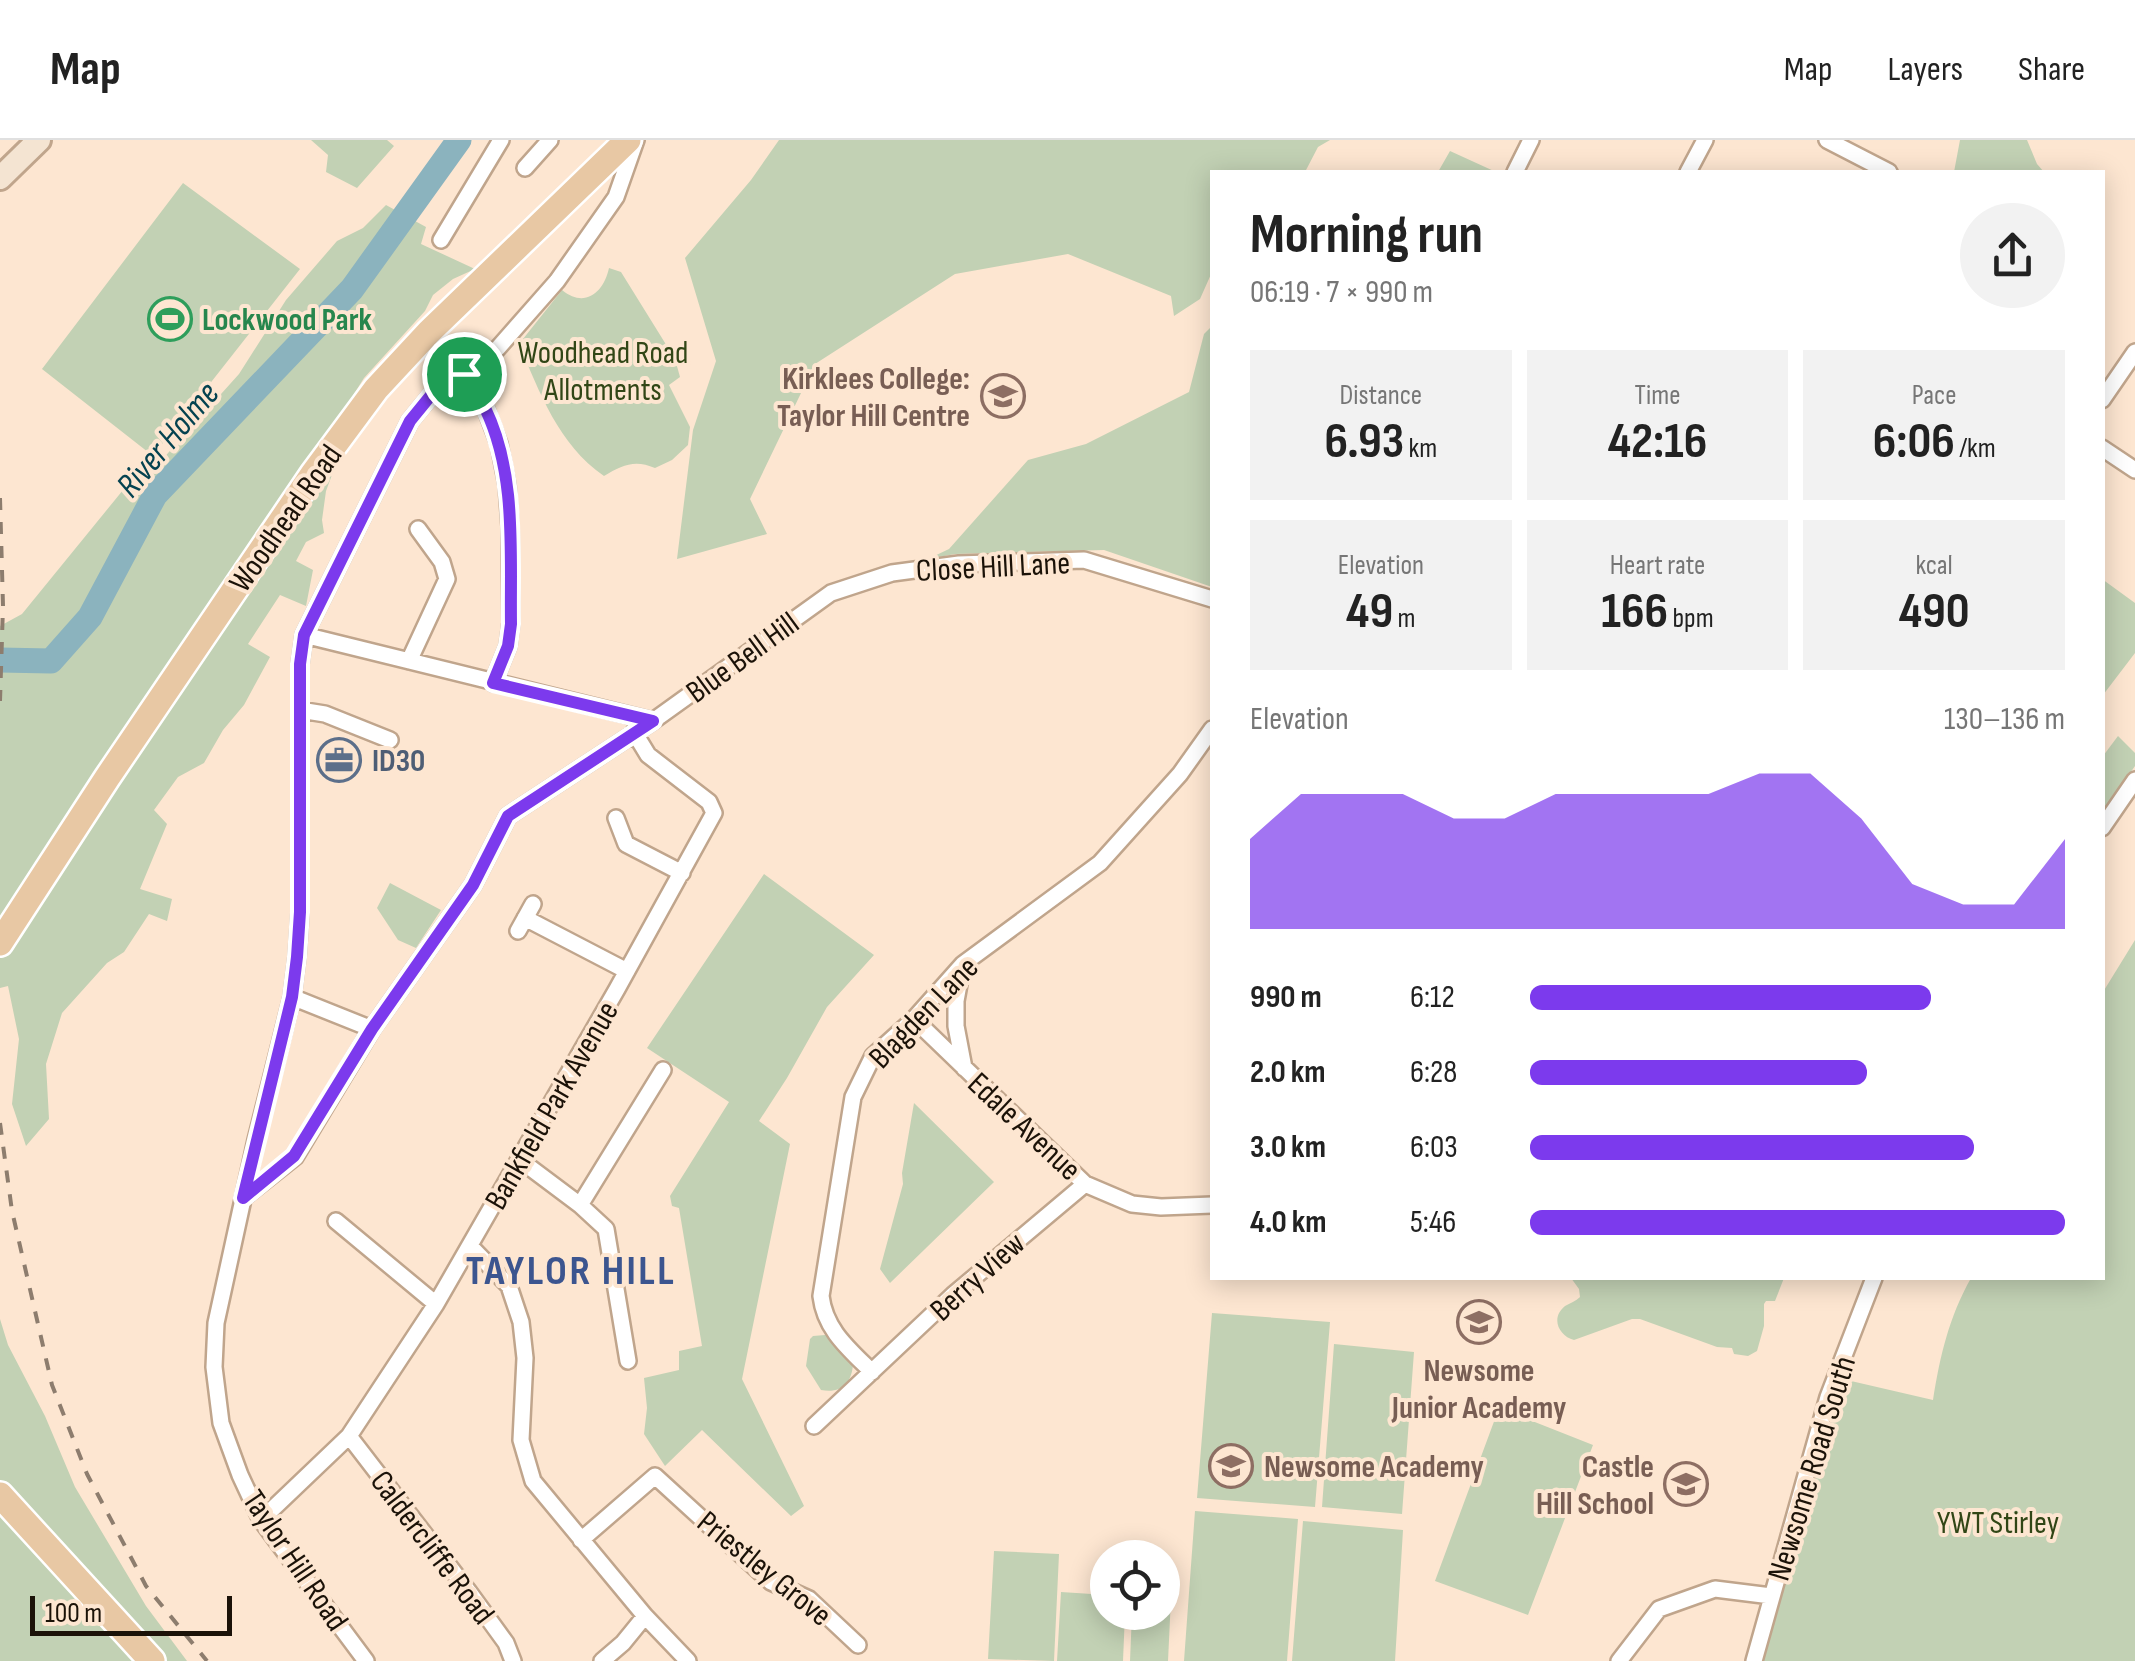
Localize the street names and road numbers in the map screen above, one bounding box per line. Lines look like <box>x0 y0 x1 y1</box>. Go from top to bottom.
street label: Woodhead Road <box>221 438 351 600</box>
street label: Close Hill Lane <box>915 544 1071 591</box>
street label: Blue Bell Hill <box>679 604 807 712</box>
street label: Blagden Lane <box>861 949 987 1077</box>
street label: Bankfield Park Avenue <box>477 995 628 1217</box>
street label: Edale Avenue <box>959 1065 1089 1189</box>
street label: Berry View <box>923 1224 1034 1330</box>
street label: Newsome Road South <box>1760 1352 1865 1585</box>
street label: Caldercliffe Road <box>361 1463 502 1632</box>
street label: Taylor Hill Road <box>233 1483 356 1639</box>
street label: Priestley Grove <box>689 1503 839 1635</box>

